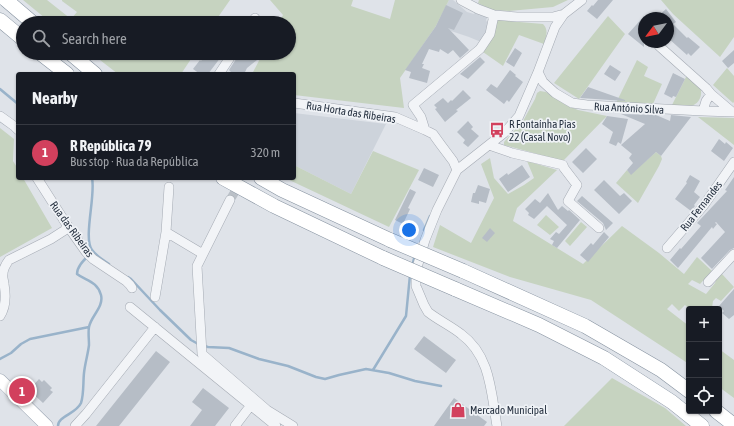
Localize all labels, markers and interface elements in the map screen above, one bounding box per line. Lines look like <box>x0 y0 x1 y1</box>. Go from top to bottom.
north arrow <box>638 12 674 48</box>
search box <box>16 16 296 60</box>
icon: search <box>30 27 52 49</box>
text: Search here <box>62 30 127 47</box>
text: Nearby <box>32 88 78 108</box>
street label: Rua Horta das Ribeiras <box>305 99 397 125</box>
street label: Rua António Silva <box>594 100 664 116</box>
place label: R Fontaínha Pias 22 (Casal Novo) <box>509 118 576 143</box>
bus stop icon: R Fontaínha Pias 22 (Casal Novo) <box>488 121 506 139</box>
text: R República 79 <box>70 137 151 154</box>
text: 1 <box>42 145 48 160</box>
text: 320 m <box>251 145 280 160</box>
text: Bus stop · Rua da República <box>70 154 199 169</box>
street label: Rua Fernandes <box>678 179 724 233</box>
street label: Rua das Ribeiras <box>48 199 96 259</box>
your location <box>399 220 419 240</box>
map controls <box>686 306 722 414</box>
button: + <box>686 306 722 342</box>
button: − <box>686 342 722 378</box>
pin: 1 <box>9 376 35 406</box>
button: locate <box>686 378 722 414</box>
shop icon: Mercado Municipal <box>449 401 467 419</box>
place label: Mercado Municipal <box>470 404 547 416</box>

